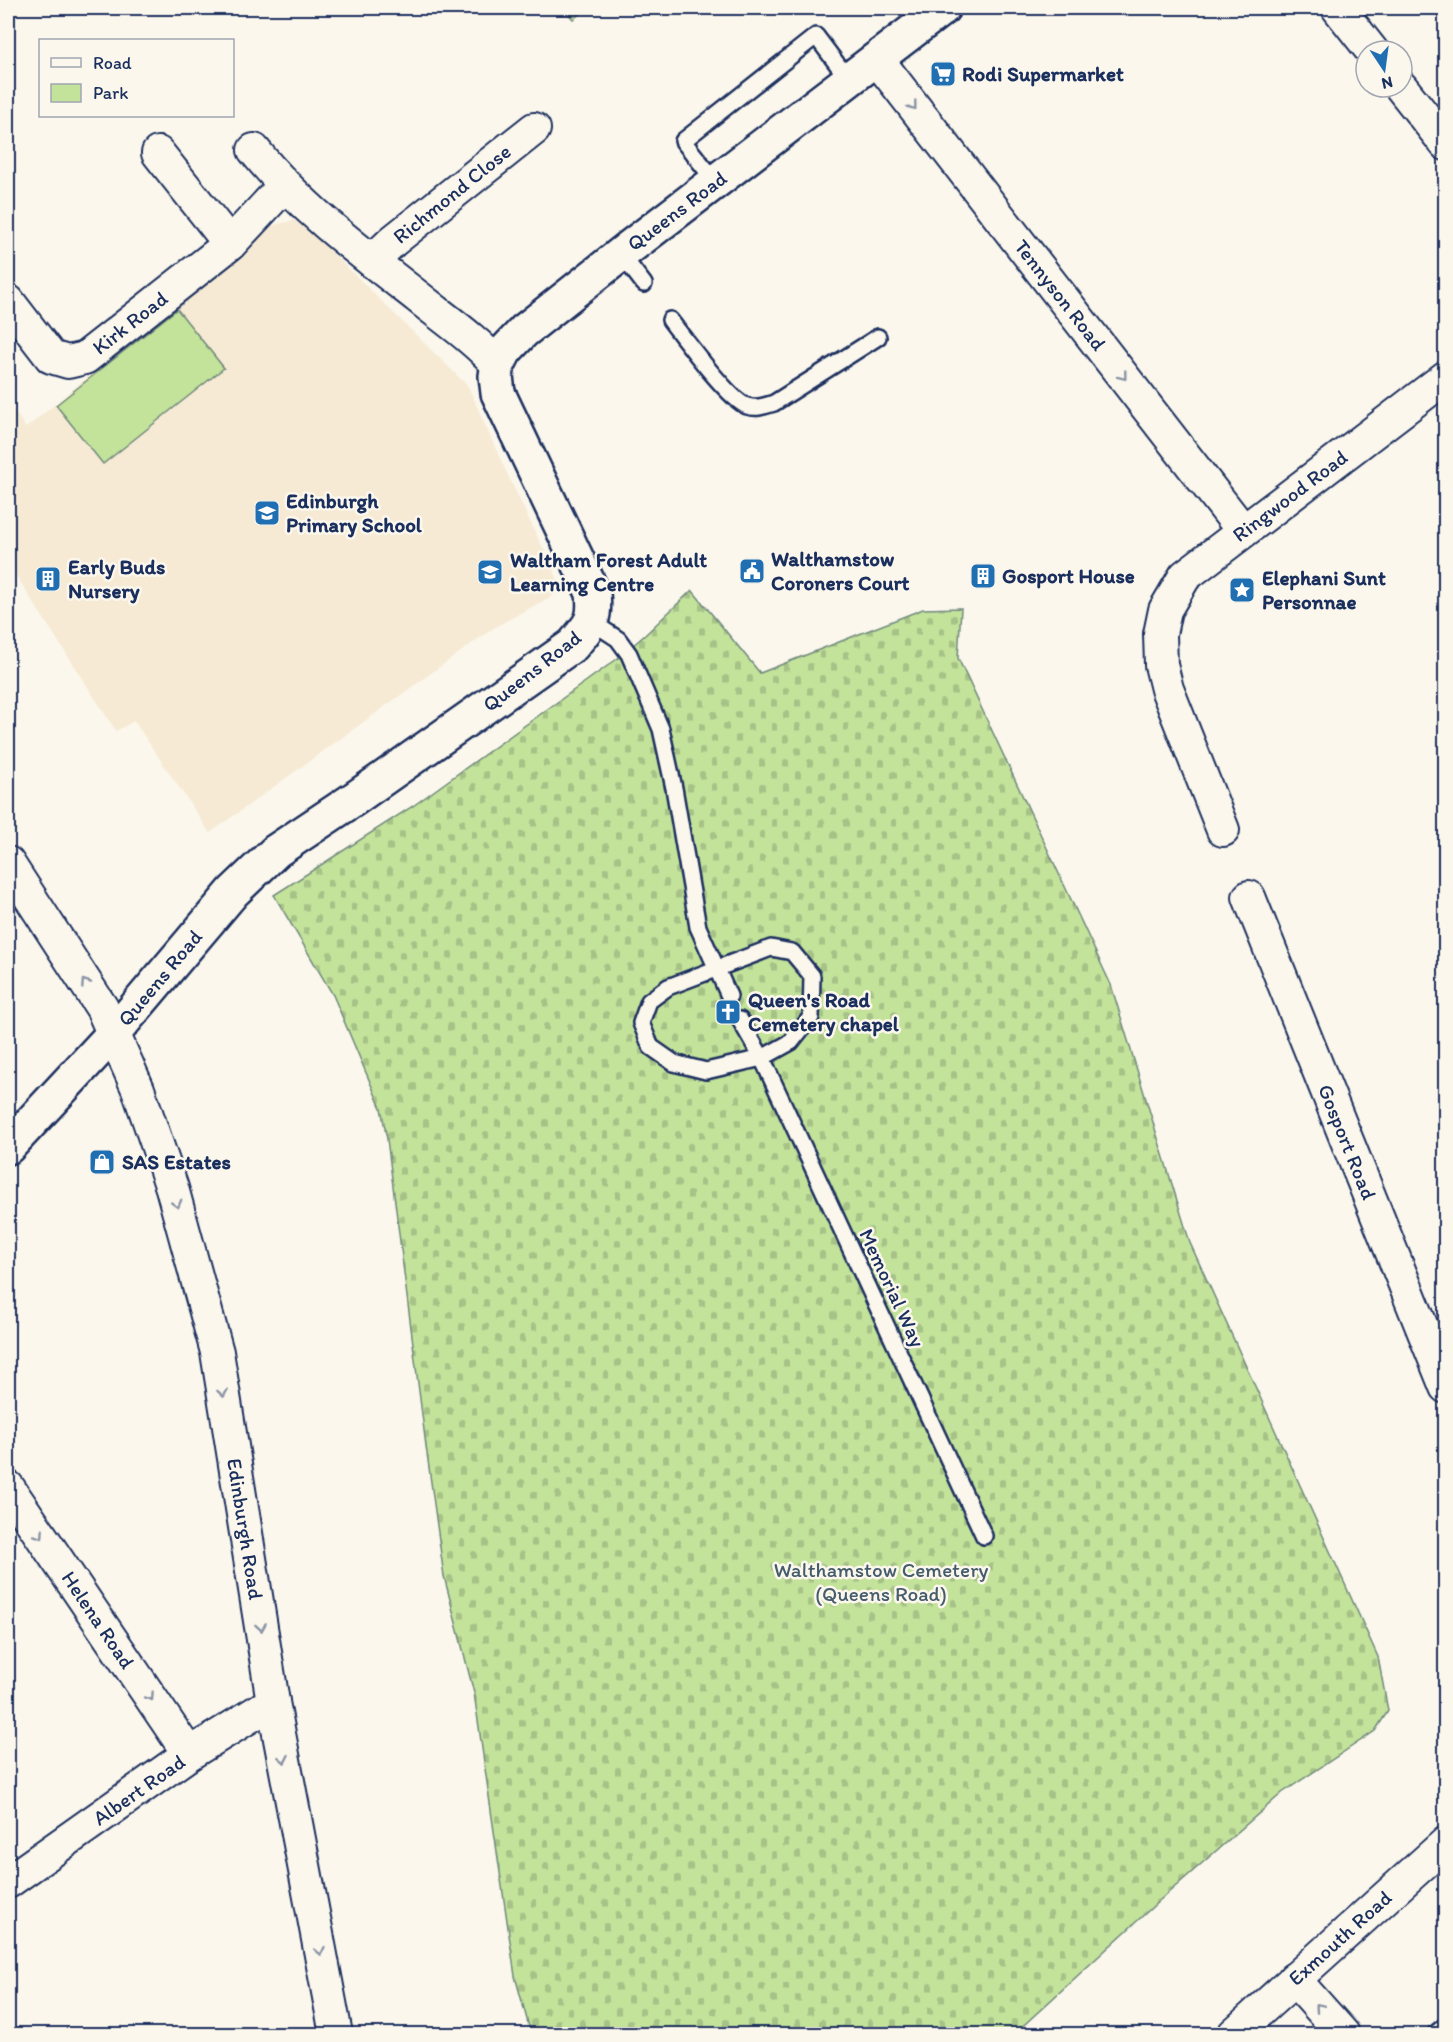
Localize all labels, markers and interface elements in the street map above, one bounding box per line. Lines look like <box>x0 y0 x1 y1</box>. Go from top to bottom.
legend <box>39 39 234 117</box>
north arrow <box>1354 39 1414 99</box>
text: Road <box>93 52 132 74</box>
supermarket icon: Rodi Supermarket <box>928 59 958 89</box>
place label: Rodi Supermarket <box>962 61 1124 87</box>
text: N <box>1380 73 1395 94</box>
text: Park <box>93 82 128 104</box>
one-way arrow <box>905 99 916 110</box>
street label: Richmond Close <box>388 138 516 249</box>
street label: Queens Road <box>622 165 732 256</box>
street label: Tennyson Road <box>1009 234 1112 356</box>
street label: Kirk Road <box>87 285 173 360</box>
one-way arrow <box>1115 369 1126 380</box>
street label: Ringwood Road <box>1227 444 1352 547</box>
place label: Edinburgh Primary School <box>286 488 423 538</box>
school or university icon: Edinburgh Primary School <box>252 498 282 528</box>
place label: Walthamstow Coroners Court <box>771 546 910 595</box>
place label: Waltham Forest Adult Learning Centre <box>510 547 707 597</box>
place label: Early Buds Nursery <box>68 554 165 604</box>
public building icon: Walthamstow Coroners Court <box>737 556 767 586</box>
school or university icon: Waltham Forest Adult Learning Centre <box>475 557 505 587</box>
building icon: Gosport House <box>968 561 998 591</box>
place label: Gosport House <box>1002 563 1135 589</box>
building icon: Early Buds Nursery <box>33 564 63 594</box>
place label: Elephani Sunt Personnae <box>1262 565 1386 614</box>
place icon: Elephani Sunt Personnae <box>1227 575 1257 605</box>
street label: Queens Road <box>478 624 586 717</box>
street label: Queens Road <box>112 924 207 1031</box>
one-way arrow <box>81 979 93 989</box>
place label: Queen's Road Cemetery chapel <box>748 987 900 1037</box>
church icon: Queen's Road Cemetery chapel <box>713 997 743 1027</box>
street label: Gosport Road <box>1313 1081 1382 1203</box>
shop icon: SAS Estates <box>87 1147 117 1177</box>
place label: SAS Estates <box>122 1149 231 1174</box>
one-way arrow <box>169 1199 182 1209</box>
street label: Memorial Way <box>854 1225 931 1351</box>
one-way arrow <box>217 1389 229 1398</box>
street label: Edinburgh Road <box>222 1456 269 1602</box>
one-way arrow <box>33 1528 44 1539</box>
park label: Walthamstow Cemetery (Queens Road) <box>774 1557 988 1606</box>
street label: Helena Road <box>57 1566 141 1674</box>
one-way arrow <box>254 1623 266 1632</box>
one-way arrow <box>143 1690 154 1701</box>
street label: Albert Road <box>88 1749 190 1830</box>
one-way arrow <box>277 1754 290 1764</box>
street label: Exmouth Road <box>1283 1885 1396 1991</box>
one-way arrow <box>313 1946 326 1956</box>
one-way arrow <box>1315 2003 1326 2013</box>

